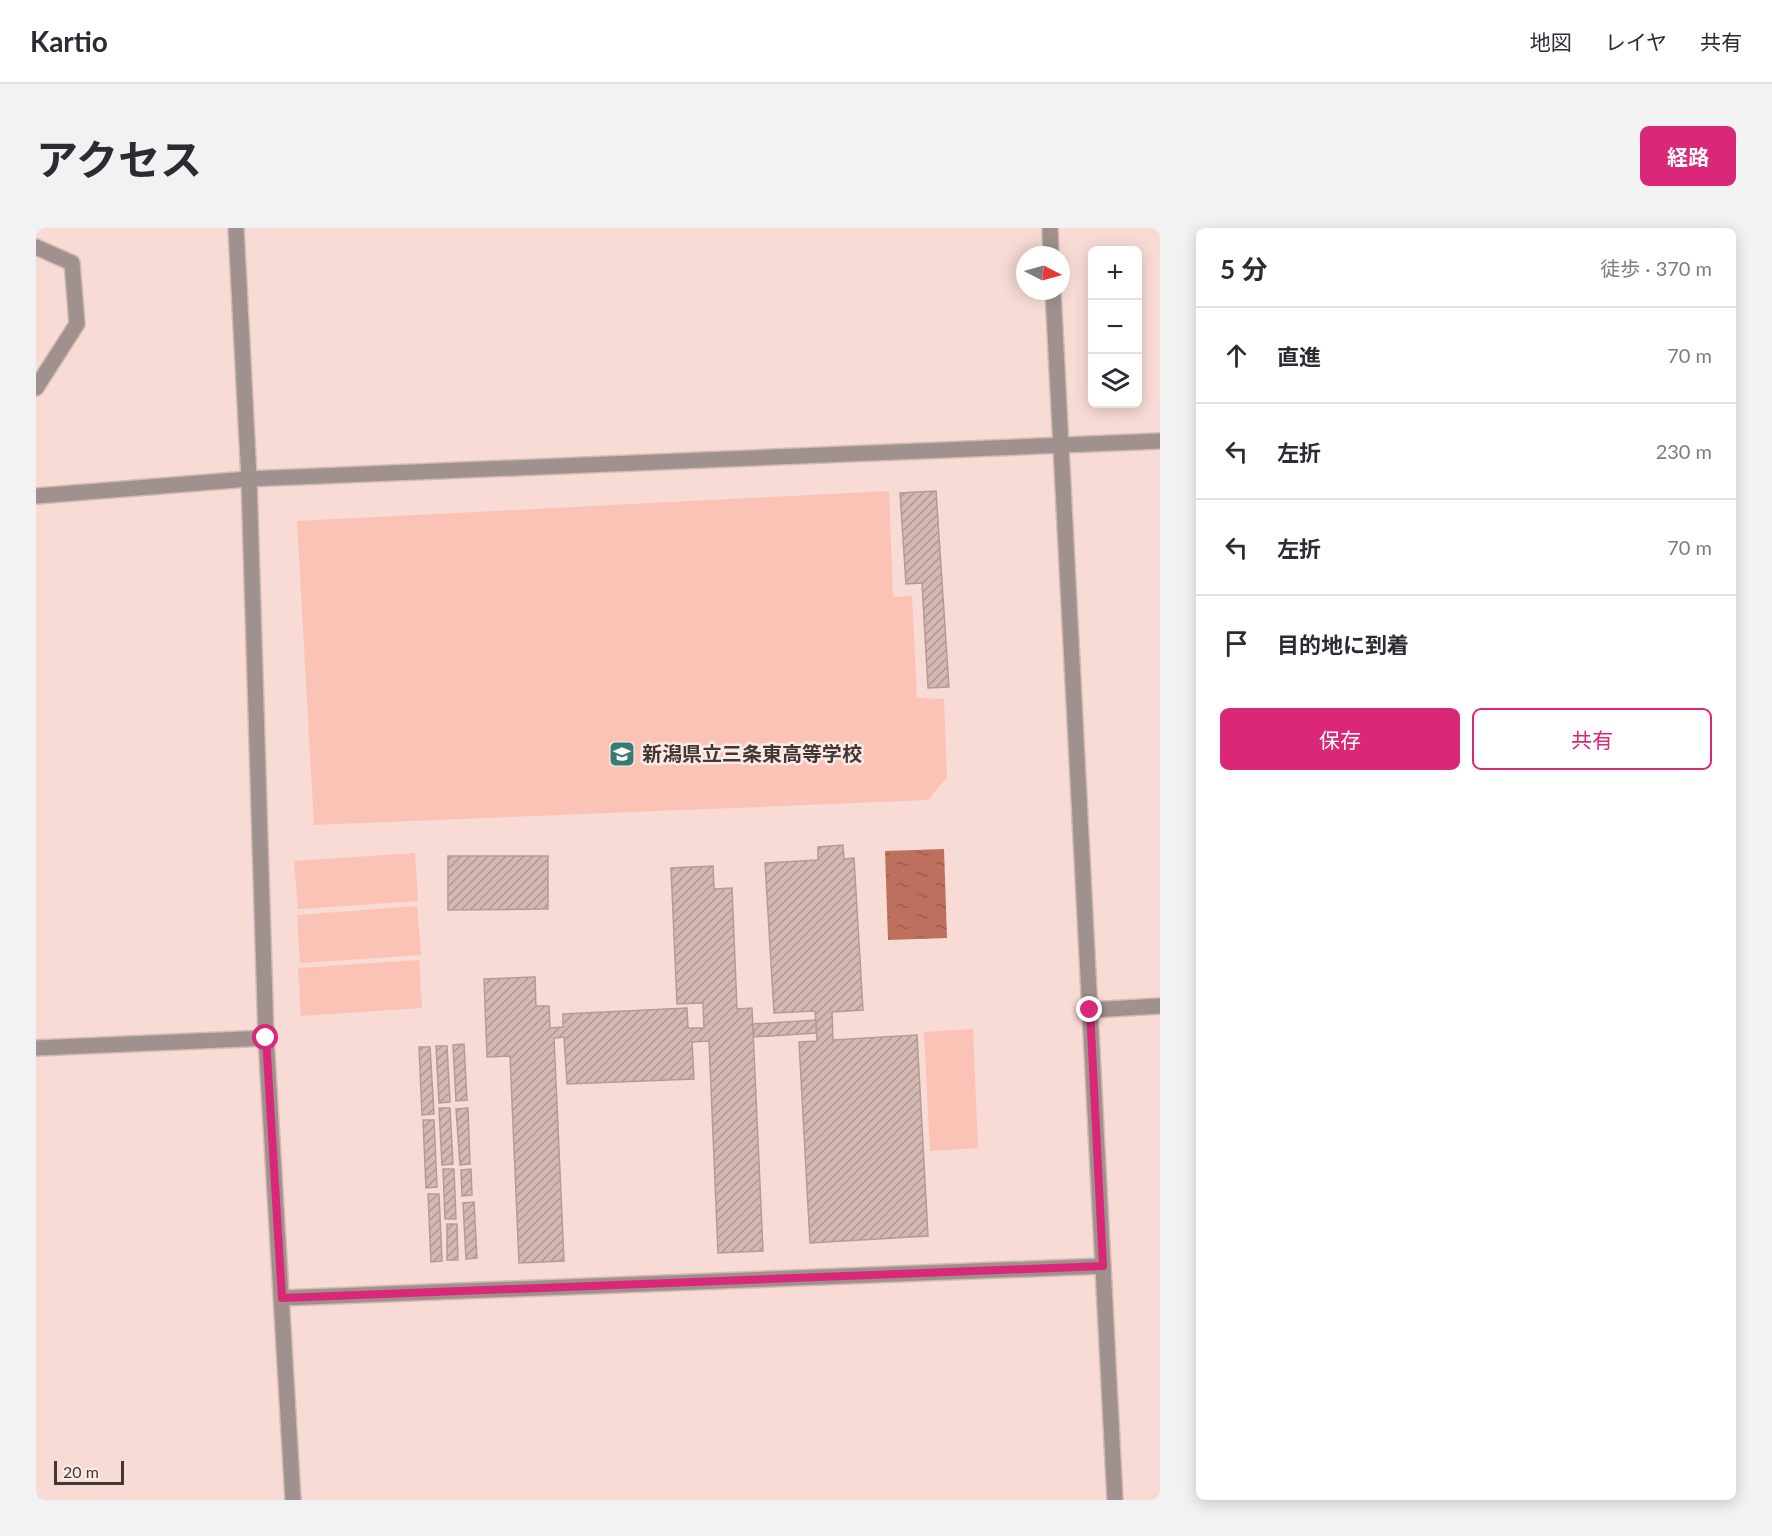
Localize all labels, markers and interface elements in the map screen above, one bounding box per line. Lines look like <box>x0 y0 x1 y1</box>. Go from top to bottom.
text: Kartio <box>30 24 108 58</box>
text: 地図 <box>1530 29 1572 54</box>
text: レイヤ <box>1605 29 1667 54</box>
text: 共有 <box>1700 29 1742 54</box>
button: 経路 <box>1640 126 1736 186</box>
text: アクセス <box>36 134 202 184</box>
north arrow <box>1016 246 1070 300</box>
map controls <box>1088 246 1142 408</box>
button: + <box>1088 246 1142 300</box>
text: 5 分 <box>1220 253 1267 285</box>
text: 徒歩 · 370 m <box>1600 256 1712 280</box>
button: − <box>1088 300 1142 354</box>
icon: ahead <box>1220 339 1253 372</box>
text: 直進 <box>1277 343 1321 370</box>
text: 70 m <box>1667 343 1712 367</box>
button: layers <box>1088 354 1142 408</box>
icon: left <box>1220 435 1253 468</box>
text: 左折 <box>1277 439 1321 466</box>
text: 230 m <box>1656 439 1712 463</box>
icon: left <box>1220 531 1253 564</box>
text: 左折 <box>1277 535 1321 562</box>
text: 70 m <box>1667 535 1712 559</box>
icon: arrive <box>1220 627 1253 660</box>
text: 目的地に到着 <box>1277 631 1409 658</box>
button: 保存 <box>1220 708 1460 770</box>
button: 共有 <box>1472 708 1712 770</box>
school or university icon: 新潟県立三条東高等学校 <box>607 739 637 769</box>
place label: 新潟県立三条東高等学校 <box>642 741 862 765</box>
route end <box>1076 996 1102 1022</box>
route start <box>252 1024 278 1050</box>
scale bar <box>54 1458 124 1486</box>
text: 20 m <box>63 1462 99 1481</box>

